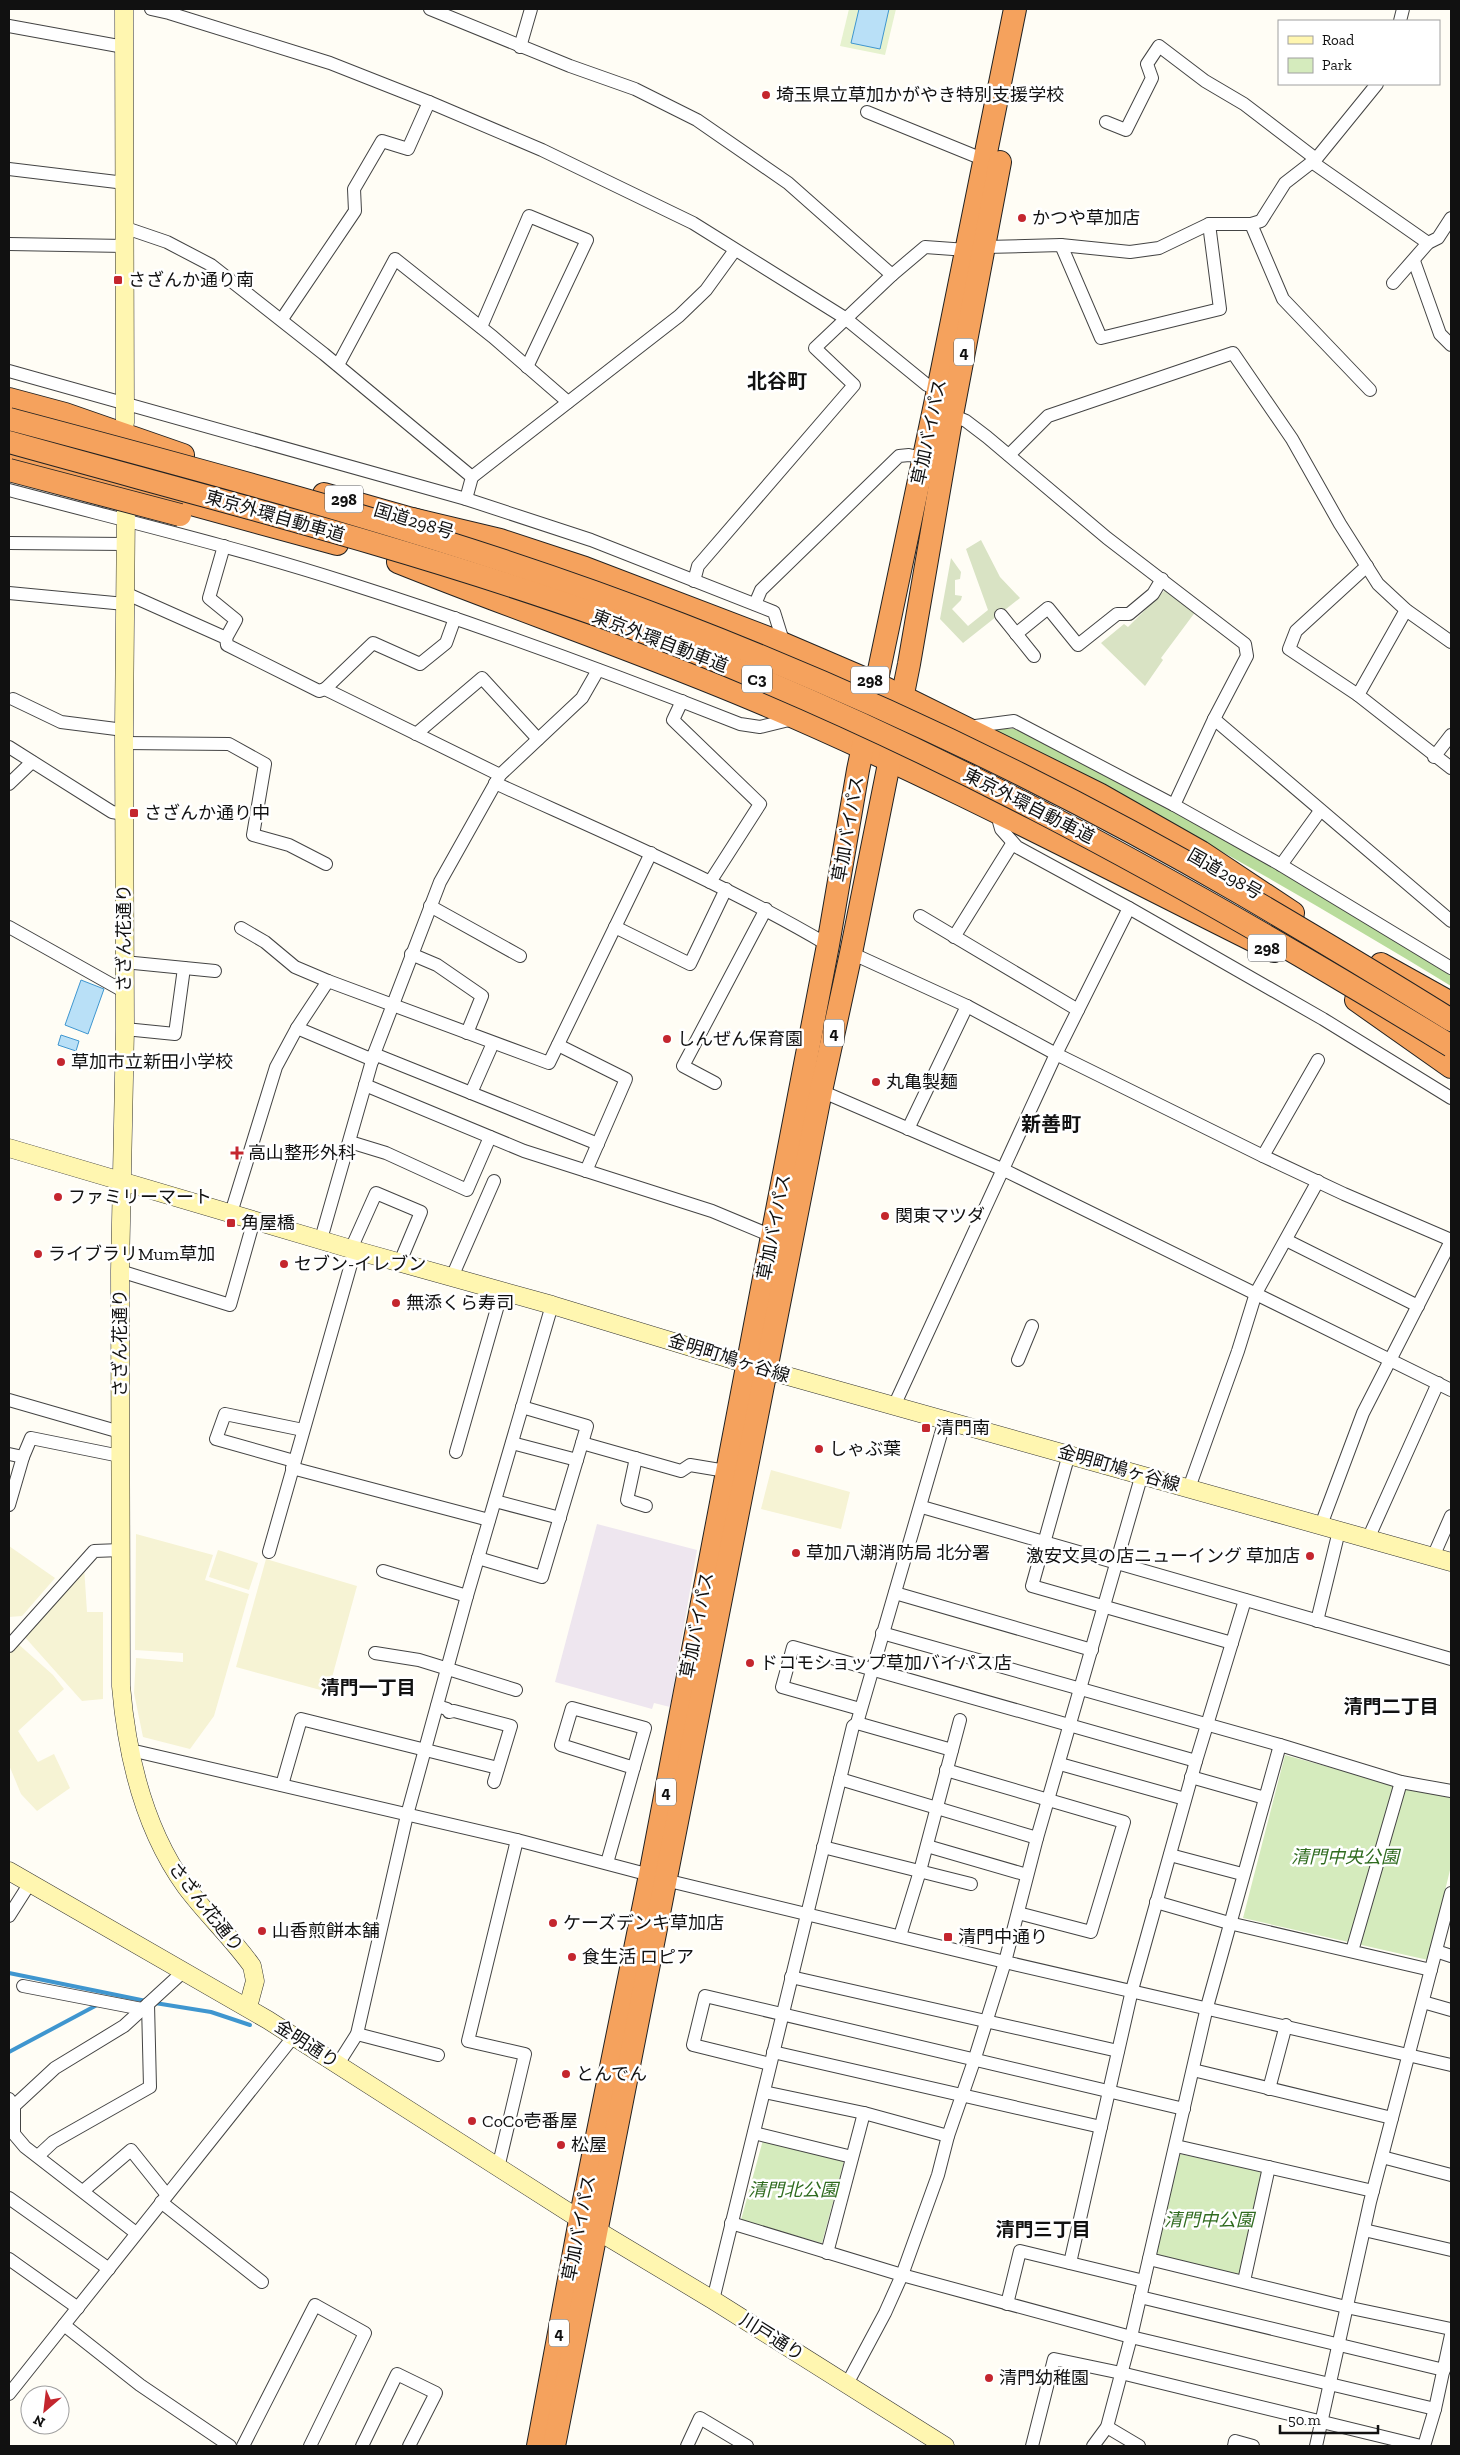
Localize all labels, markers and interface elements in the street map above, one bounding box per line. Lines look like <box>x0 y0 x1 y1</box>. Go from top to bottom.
legend <box>1278 20 1440 85</box>
text: Road <box>1322 31 1355 49</box>
text: Park <box>1322 56 1352 74</box>
place label: 埼玉県立草加かがやき特別支援学校 <box>776 84 1064 106</box>
marker: 埼玉県立草加かがやき特別支援学校 <box>760 89 772 101</box>
place label: かつや草加店 <box>1032 207 1140 229</box>
marker: かつや草加店 <box>1016 212 1028 224</box>
place label: さざんか通り南 <box>128 269 254 291</box>
marker: さざんか通り南 <box>112 274 124 286</box>
road number: 4 <box>954 338 974 366</box>
district label: 北谷町 <box>747 369 807 393</box>
street label: 草加バイパス <box>907 377 951 487</box>
street label: 東京外環自動車道 <box>203 486 347 546</box>
road number: 298 <box>325 486 363 512</box>
street label: 国道298号 <box>371 498 457 544</box>
street label: 東京外環自動車道 <box>589 605 731 677</box>
road number: C3 <box>742 666 772 692</box>
road number: 298 <box>851 666 889 694</box>
street label: 東京外環自動車道 <box>960 764 1098 848</box>
street label: 草加バイパス <box>828 774 868 884</box>
place label: さざんか通り中 <box>144 802 270 824</box>
marker: さざんか通り中 <box>128 807 140 819</box>
street label: 国道298号 <box>1184 844 1266 904</box>
street label: さざん花通り <box>113 884 135 992</box>
road number: 298 <box>1248 934 1286 961</box>
road number: 4 <box>824 1020 844 1046</box>
place label: しんぜん保育園 <box>677 1028 803 1050</box>
marker: しんぜん保育園 <box>661 1033 673 1045</box>
place label: 草加市立新田小学校 <box>71 1051 233 1073</box>
marker: 草加市立新田小学校 <box>55 1056 67 1068</box>
place label: 丸亀製麺 <box>886 1071 958 1093</box>
marker: 丸亀製麺 <box>870 1076 882 1088</box>
district label: 新善町 <box>1021 1112 1081 1136</box>
place label: 高山整形外科 <box>248 1142 356 1164</box>
marker: 高山整形外科 <box>230 1146 244 1160</box>
street label: 草加バイパス <box>753 1172 795 1282</box>
place label: ファミリーマート <box>68 1186 212 1208</box>
marker: ファミリーマート <box>52 1191 64 1203</box>
place label: 関東マツダ <box>895 1205 985 1227</box>
marker: 関東マツダ <box>879 1210 891 1222</box>
place label: 角屋橋 <box>241 1212 295 1234</box>
marker: 角屋橋 <box>225 1217 237 1229</box>
place label: ライブラリMum草加 <box>48 1243 215 1265</box>
marker: ライブラリMum草加 <box>32 1248 44 1260</box>
place label: セブン-イレブン <box>294 1253 426 1275</box>
marker: セブン-イレブン <box>278 1258 290 1270</box>
street label: さざん花通り <box>109 1289 131 1397</box>
place label: 無添くら寿司 <box>406 1292 514 1314</box>
marker: 無添くら寿司 <box>390 1297 402 1309</box>
street label: 金明町鳩ヶ谷線 <box>666 1329 792 1387</box>
place label: 清門南 <box>936 1417 990 1439</box>
marker: 清門南 <box>920 1422 932 1434</box>
place label: しゃぶ葉 <box>829 1438 901 1460</box>
street label: 金明町鳩ヶ谷線 <box>1055 1440 1183 1496</box>
marker: しゃぶ葉 <box>813 1443 825 1455</box>
place label: 草加八潮消防局 北分署 <box>806 1542 990 1564</box>
place label: 激安文具の店ニューイング 草加店 <box>1026 1545 1300 1567</box>
marker: 草加八潮消防局 北分署 <box>790 1547 802 1559</box>
marker: 激安文具の店ニューイング 草加店 <box>1304 1550 1316 1562</box>
street label: 草加バイパス <box>676 1570 718 1680</box>
place label: ドコモショップ草加バイパス店 <box>760 1652 1012 1674</box>
marker: ドコモショップ草加バイパス店 <box>744 1657 756 1669</box>
district label: 清門一丁目 <box>320 1676 416 1699</box>
district label: 清門二丁目 <box>1343 1695 1439 1718</box>
road number: 4 <box>656 1778 676 1805</box>
park label: 清門中央公園 <box>1291 1846 1402 1868</box>
street label: さざん花通り <box>164 1858 248 1956</box>
place label: ケーズデンキ草加店 <box>563 1912 724 1934</box>
marker: ケーズデンキ草加店 <box>547 1917 559 1929</box>
place label: 山香煎餅本舗 <box>272 1920 380 1942</box>
marker: 山香煎餅本舗 <box>256 1925 268 1937</box>
place label: 清門中通り <box>958 1926 1048 1948</box>
marker: 清門中通り <box>942 1931 954 1943</box>
place label: 食生活 ロピア <box>582 1946 694 1968</box>
marker: 食生活 ロピア <box>566 1951 578 1963</box>
street label: 金明通り <box>271 2015 343 2073</box>
place label: とんでん <box>576 2063 647 2085</box>
marker: とんでん <box>560 2068 572 2080</box>
place label: CoCo壱番屋 <box>482 2110 578 2132</box>
marker: CoCo壱番屋 <box>466 2115 478 2127</box>
place label: 松屋 <box>571 2134 607 2156</box>
marker: 松屋 <box>555 2139 567 2151</box>
street label: 草加バイパス <box>558 2173 600 2283</box>
park label: 清門北公園 <box>748 2179 841 2201</box>
park label: 清門中公園 <box>1164 2209 1257 2231</box>
district label: 清門三丁目 <box>995 2218 1091 2241</box>
street label: 川戸通り <box>736 2309 808 2365</box>
road number: 4 <box>549 2320 569 2346</box>
place label: 清門幼稚園 <box>999 2367 1089 2389</box>
marker: 清門幼稚園 <box>983 2372 995 2384</box>
north arrow <box>20 2385 70 2435</box>
scale bar <box>1280 2402 1378 2434</box>
text: N <box>30 2411 48 2431</box>
text: 50 m <box>1288 2411 1321 2429</box>

